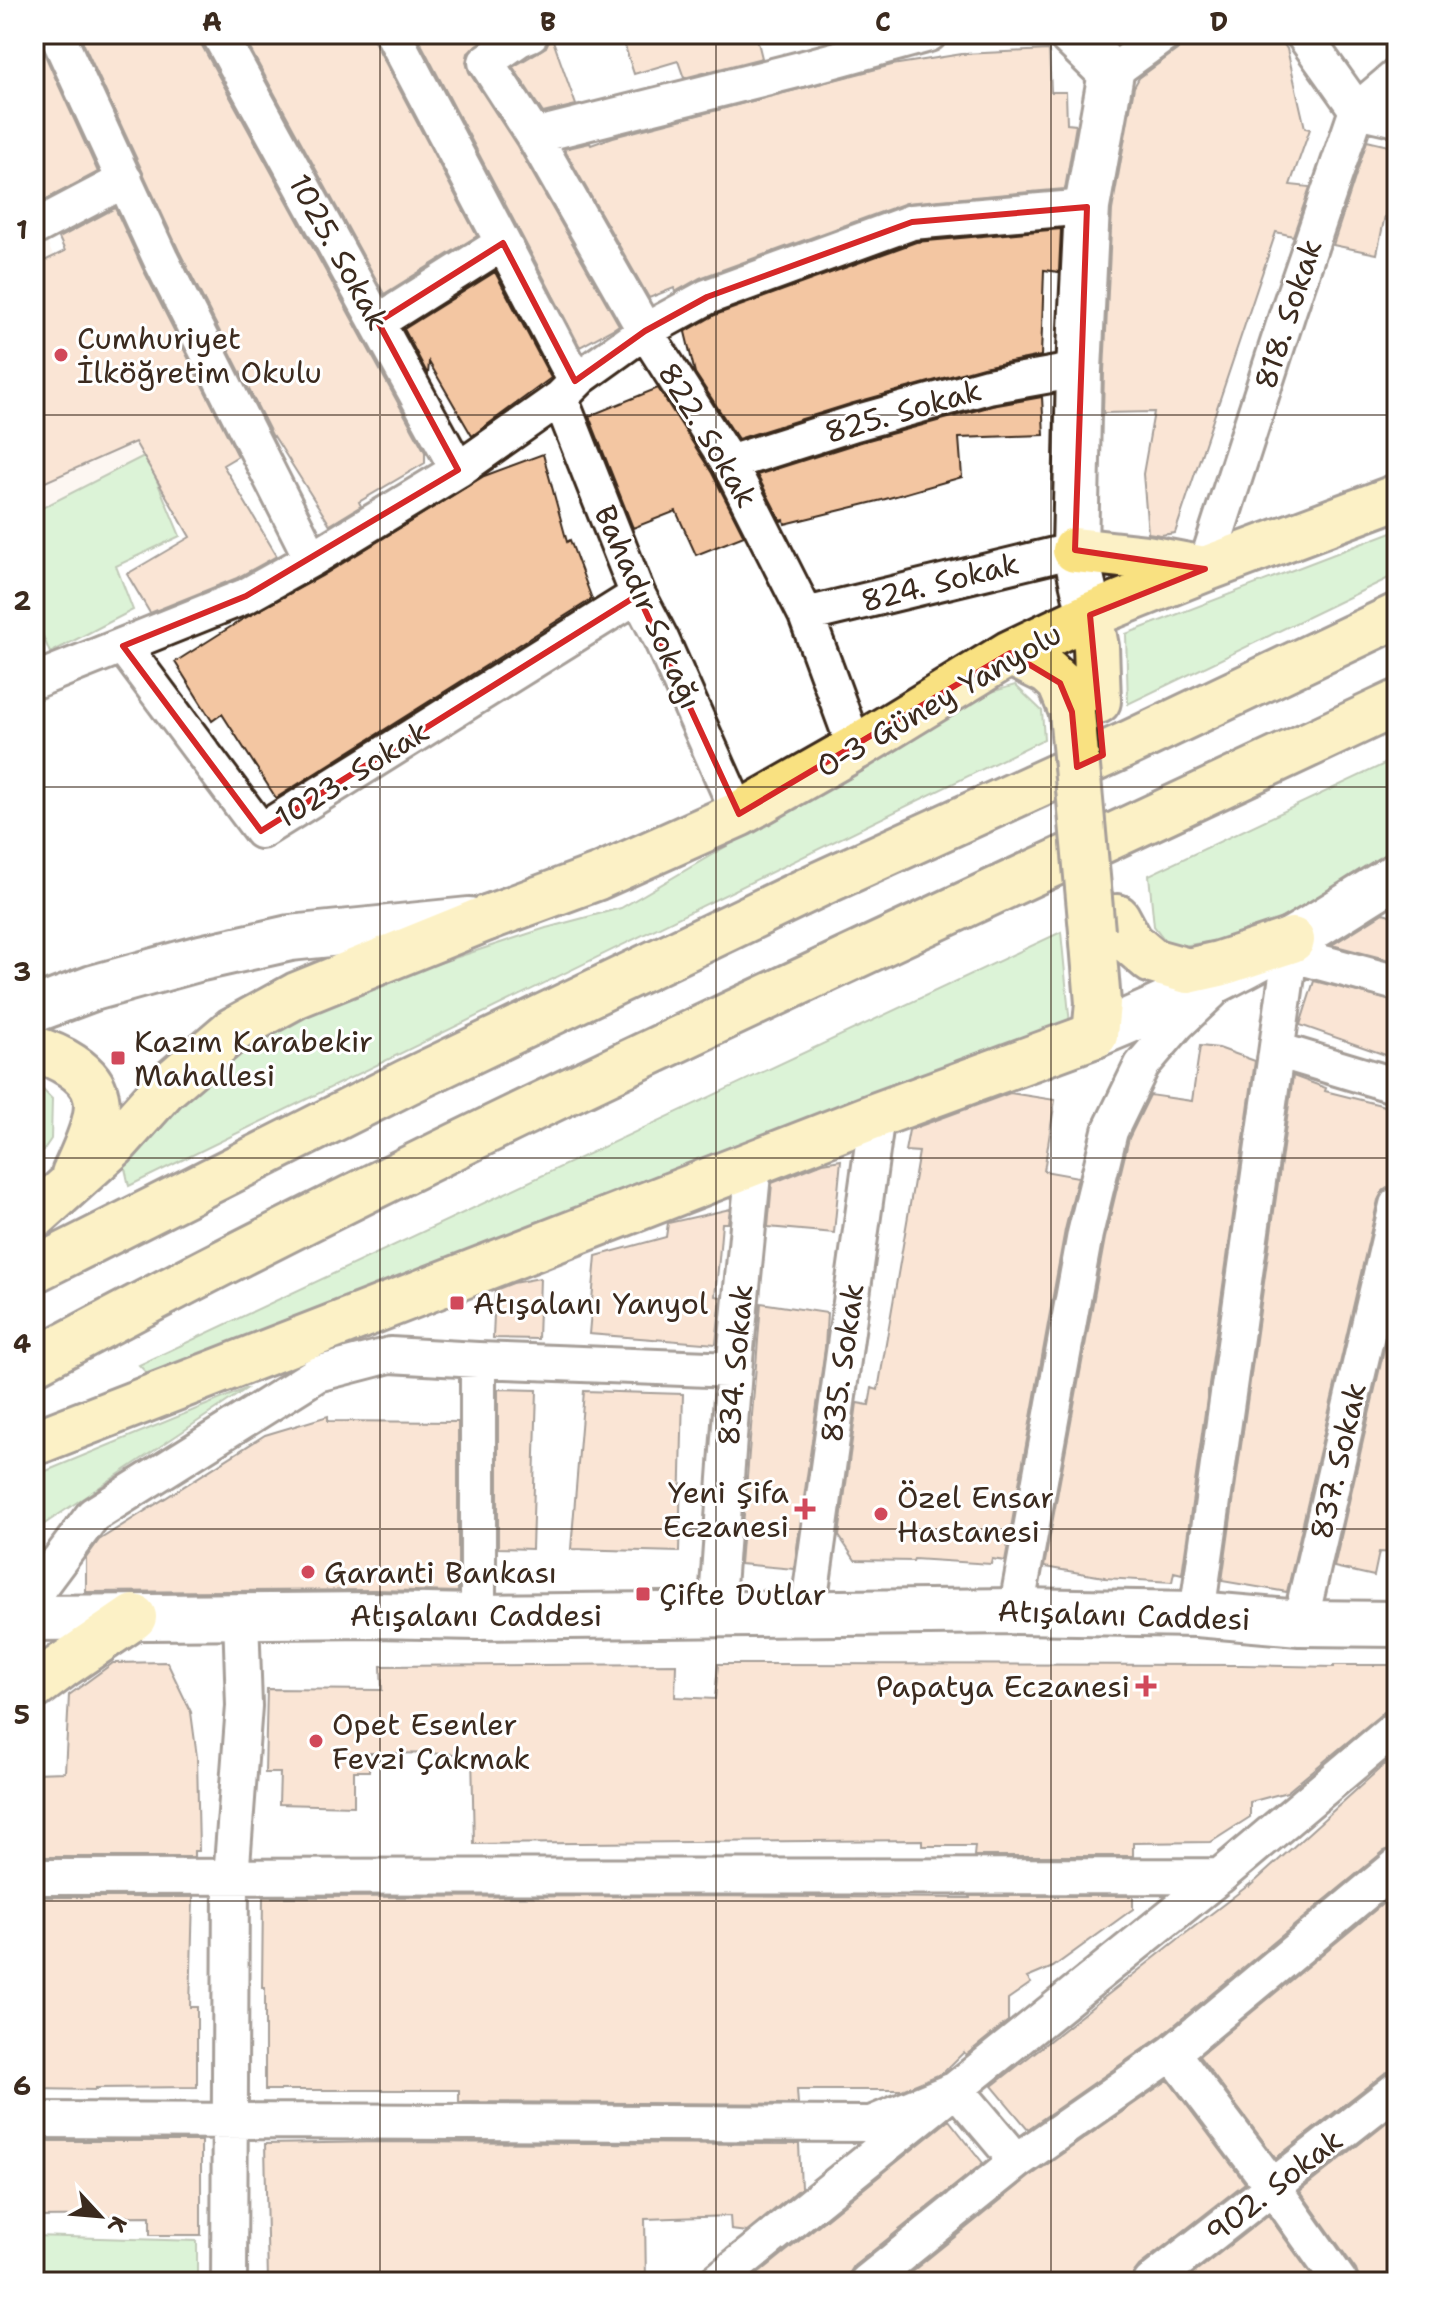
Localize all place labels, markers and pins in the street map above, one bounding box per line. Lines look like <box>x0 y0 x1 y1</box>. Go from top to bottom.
place label: Cumhuriyet İlköğretim Okulu <box>77 318 322 393</box>
marker: Cumhuriyet İlköğretim Okulu <box>52 346 70 364</box>
place label: Kazım Karabekir Mahallesi <box>134 1021 373 1096</box>
marker: Kazım Karabekir Mahallesi <box>109 1049 127 1067</box>
place label: Atışalanı Yanyol <box>473 1283 708 1324</box>
marker: Atışalanı Yanyol <box>448 1294 466 1312</box>
place label: Yeni Şifa Eczanesi <box>663 1472 789 1547</box>
place label: Özel Ensar Hastanesi <box>897 1477 1054 1552</box>
marker: Yeni Şifa Eczanesi <box>796 1500 814 1518</box>
marker: Özel Ensar Hastanesi <box>872 1505 890 1523</box>
place label: Garanti Bankası <box>324 1552 557 1593</box>
marker: Garanti Bankası <box>299 1563 317 1581</box>
place label: Çifte Dutlar <box>659 1574 827 1615</box>
marker: Çifte Dutlar <box>634 1585 652 1603</box>
place label: Papatya Eczanesi <box>876 1666 1130 1707</box>
marker: Papatya Eczanesi <box>1137 1677 1155 1695</box>
place label: Opet Esenler Fevzi Çakmak <box>332 1704 531 1779</box>
marker: Opet Esenler Fevzi Çakmak <box>307 1732 325 1750</box>

